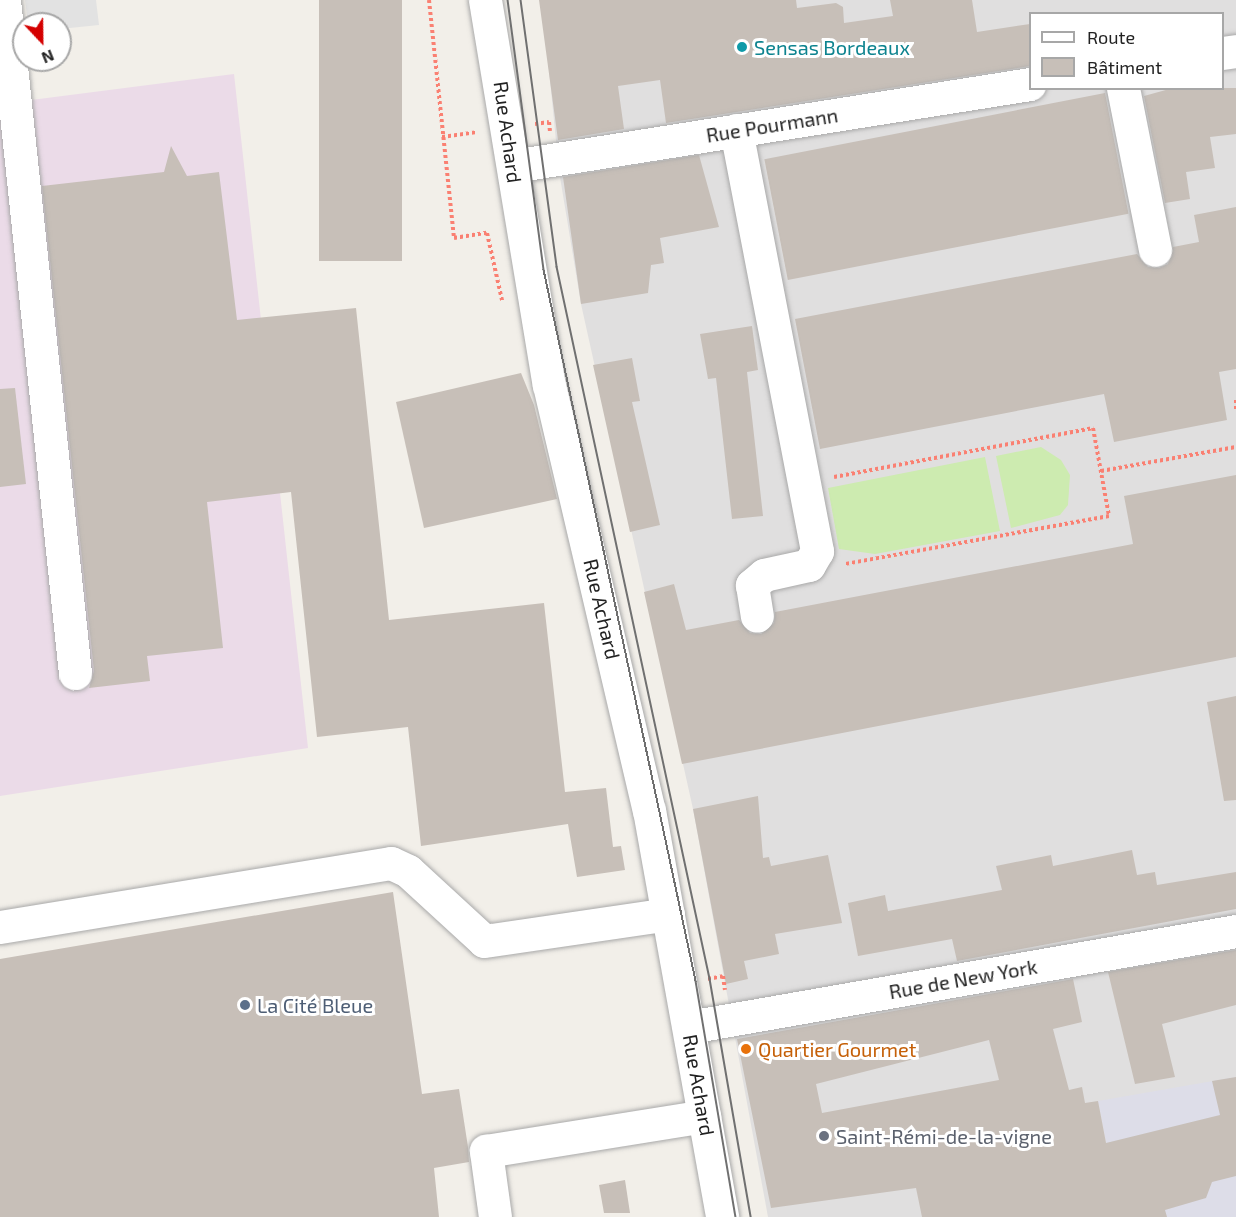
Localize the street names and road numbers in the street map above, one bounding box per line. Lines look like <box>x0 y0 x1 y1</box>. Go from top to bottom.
street label: Rue Achard <box>489 79 527 185</box>
street label: Rue Pourmann <box>704 103 840 147</box>
street label: Rue Achard <box>579 556 625 662</box>
street label: Rue de New York <box>887 954 1039 1004</box>
street label: Rue Achard <box>678 1032 720 1138</box>

